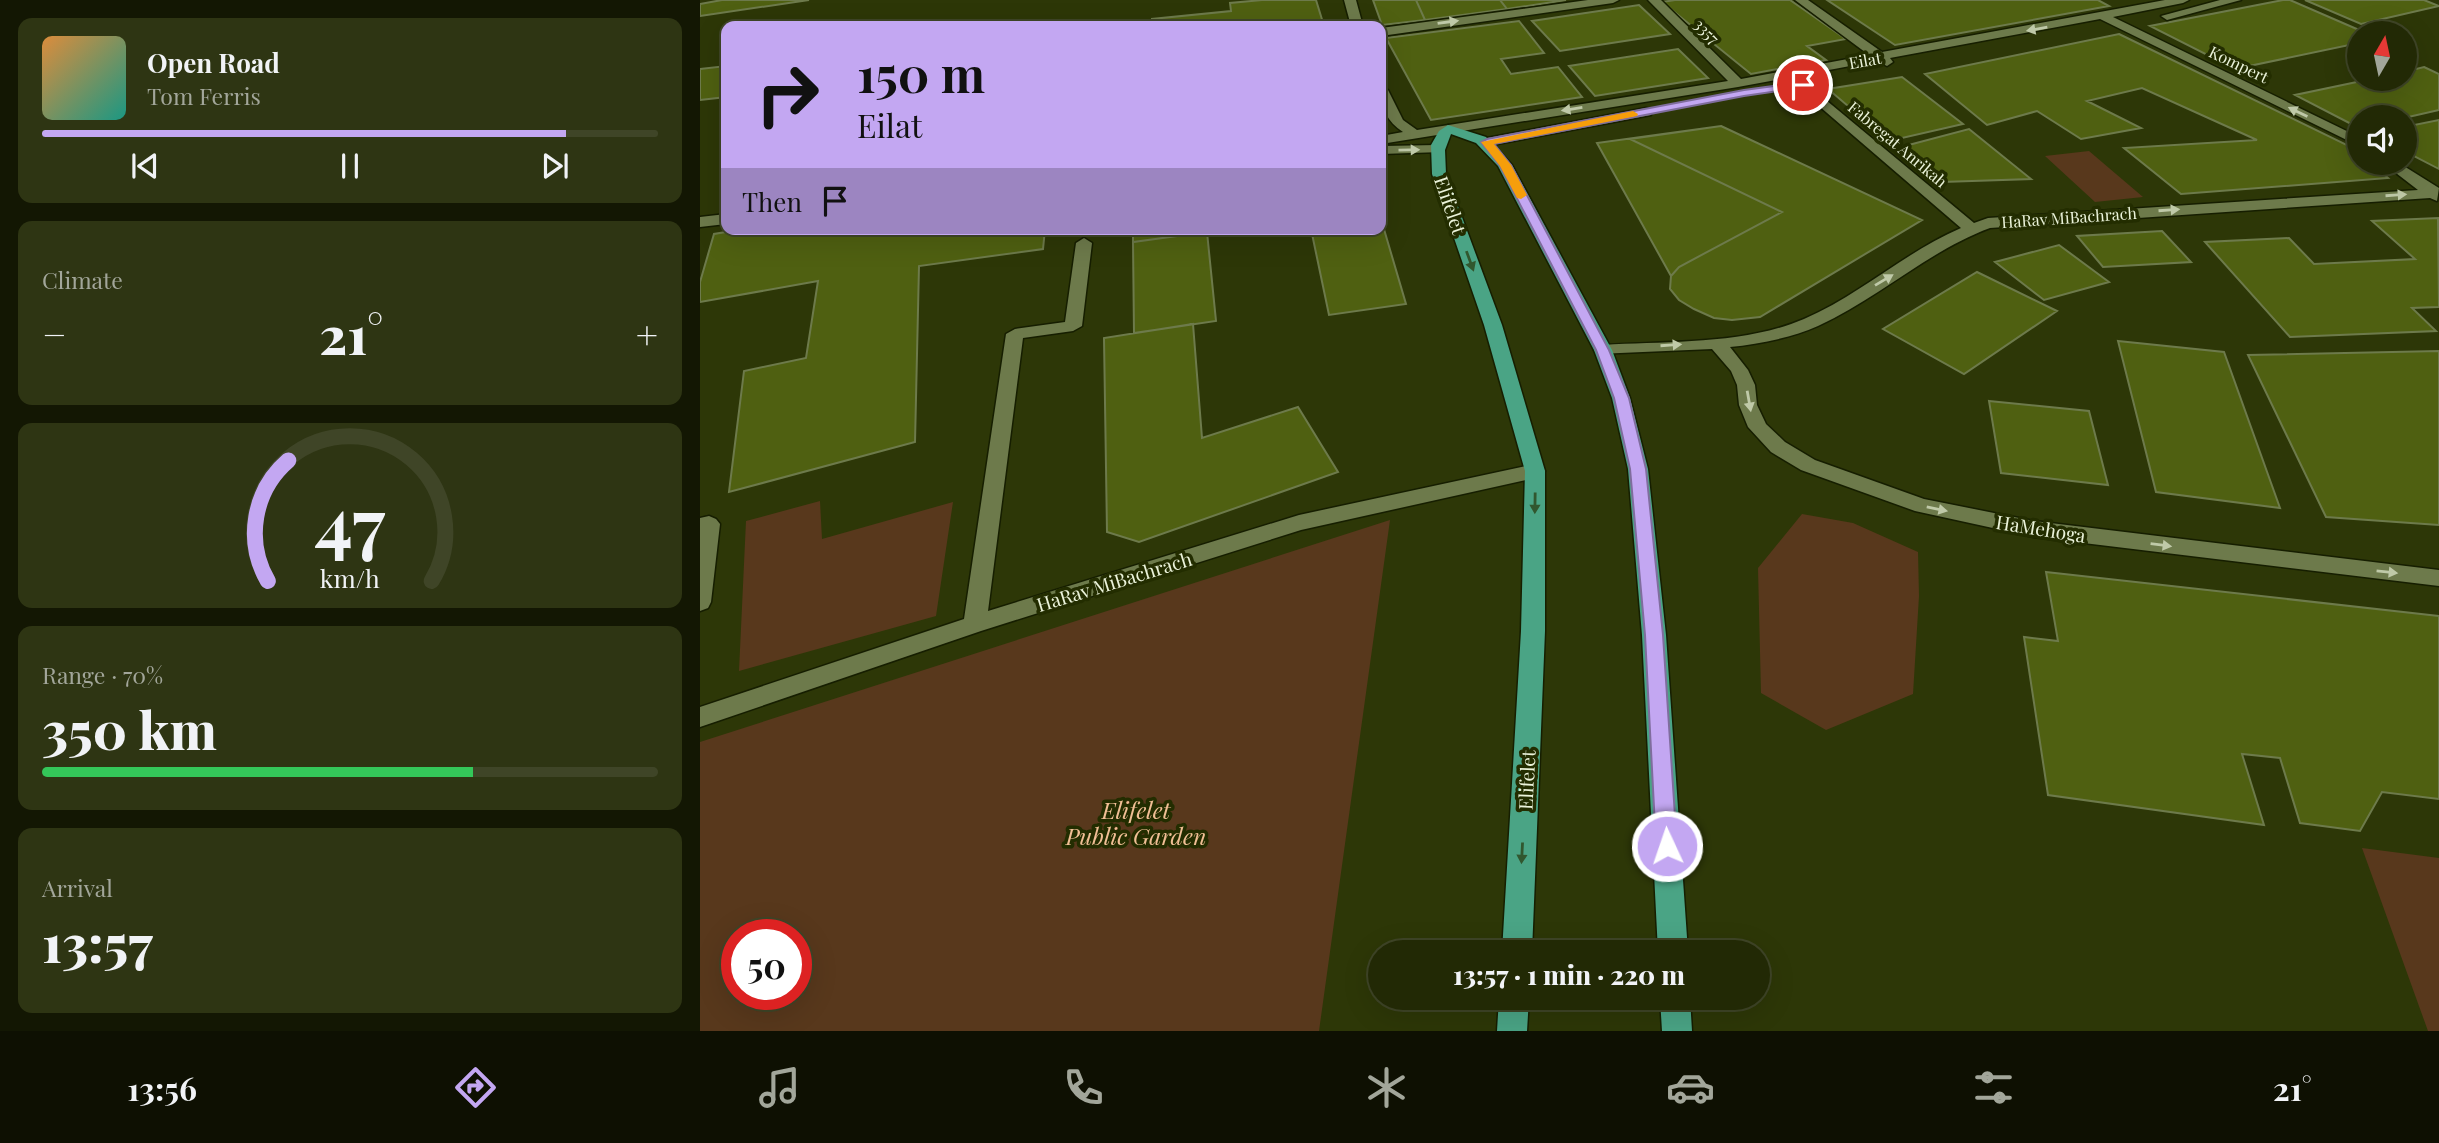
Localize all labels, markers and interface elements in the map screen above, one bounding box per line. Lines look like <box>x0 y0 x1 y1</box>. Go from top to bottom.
street label: 3357 <box>1690 14 1725 49</box>
one-way arrow <box>1438 17 1460 28</box>
north arrow <box>2347 21 2417 91</box>
map controls <box>2347 21 2417 175</box>
one-way arrow <box>2026 24 2048 35</box>
text: 150 m <box>857 40 985 105</box>
street label: Kompert <box>2206 41 2272 88</box>
text: Open Road <box>147 45 280 80</box>
street label: Eilat <box>1847 47 1883 73</box>
icon: right <box>742 49 833 140</box>
pin <box>1773 55 1833 115</box>
icon: arrive <box>1784 66 1822 104</box>
text: Tom Ferris <box>147 80 261 111</box>
street label: Fabregat Anrikah <box>1844 96 1952 192</box>
text: Eilat <box>857 103 922 146</box>
one-way arrow <box>1561 104 1583 115</box>
button: sound <box>2347 105 2417 175</box>
one-way arrow <box>2288 106 2308 118</box>
one-way arrow <box>1398 144 1420 156</box>
icon: previous <box>126 147 164 185</box>
icon: pause <box>331 147 369 185</box>
icon: next <box>536 147 574 185</box>
street label: Elifelet <box>1429 173 1473 238</box>
icon: arrive <box>816 182 854 220</box>
text: Then <box>742 184 802 219</box>
one-way arrow <box>2386 190 2408 201</box>
street label: HaRav MiBachrach <box>2001 202 2138 232</box>
one-way arrow <box>2159 204 2181 215</box>
one-way arrow <box>1465 251 1476 272</box>
text: Climate <box>42 264 123 295</box>
one-way arrow <box>1874 274 1894 287</box>
text: 21° <box>319 299 383 368</box>
text: − <box>42 308 67 359</box>
text: + <box>636 308 658 359</box>
one-way arrow <box>1660 340 1682 351</box>
one-way arrow <box>1744 390 1755 412</box>
text: 47 <box>315 473 386 570</box>
one-way arrow <box>1529 492 1540 514</box>
one-way arrow <box>1926 503 1948 514</box>
street label: HaMehoga <box>1994 508 2088 548</box>
one-way arrow <box>2150 540 2172 551</box>
street label: HaRav MiBachrach <box>1033 545 1195 617</box>
text: km/h <box>320 561 380 594</box>
one-way arrow <box>2376 567 2398 578</box>
text: Range · 70% <box>42 659 163 690</box>
text: 350 km <box>42 694 217 763</box>
street label: Elifelet <box>1511 749 1541 811</box>
park label: Elifelet Public Garden <box>1065 794 1206 851</box>
position arrow <box>1630 809 1704 883</box>
one-way arrow <box>1516 842 1527 864</box>
text: Arrival <box>42 872 113 903</box>
text: 13:57 <box>42 907 153 976</box>
speed limit sign: 50 <box>721 919 812 1010</box>
text: 13:57 · 1 min · 220 m <box>1453 957 1685 992</box>
icon: directions <box>451 1063 500 1112</box>
icon: music <box>755 1063 804 1112</box>
icon: phone <box>1059 1063 1108 1112</box>
icon: climate <box>1362 1063 1411 1112</box>
icon: car <box>1666 1063 1715 1112</box>
icon: filters <box>1969 1063 2018 1112</box>
text: 13:56 <box>127 1066 197 1109</box>
text: 21° <box>2273 1066 2312 1109</box>

